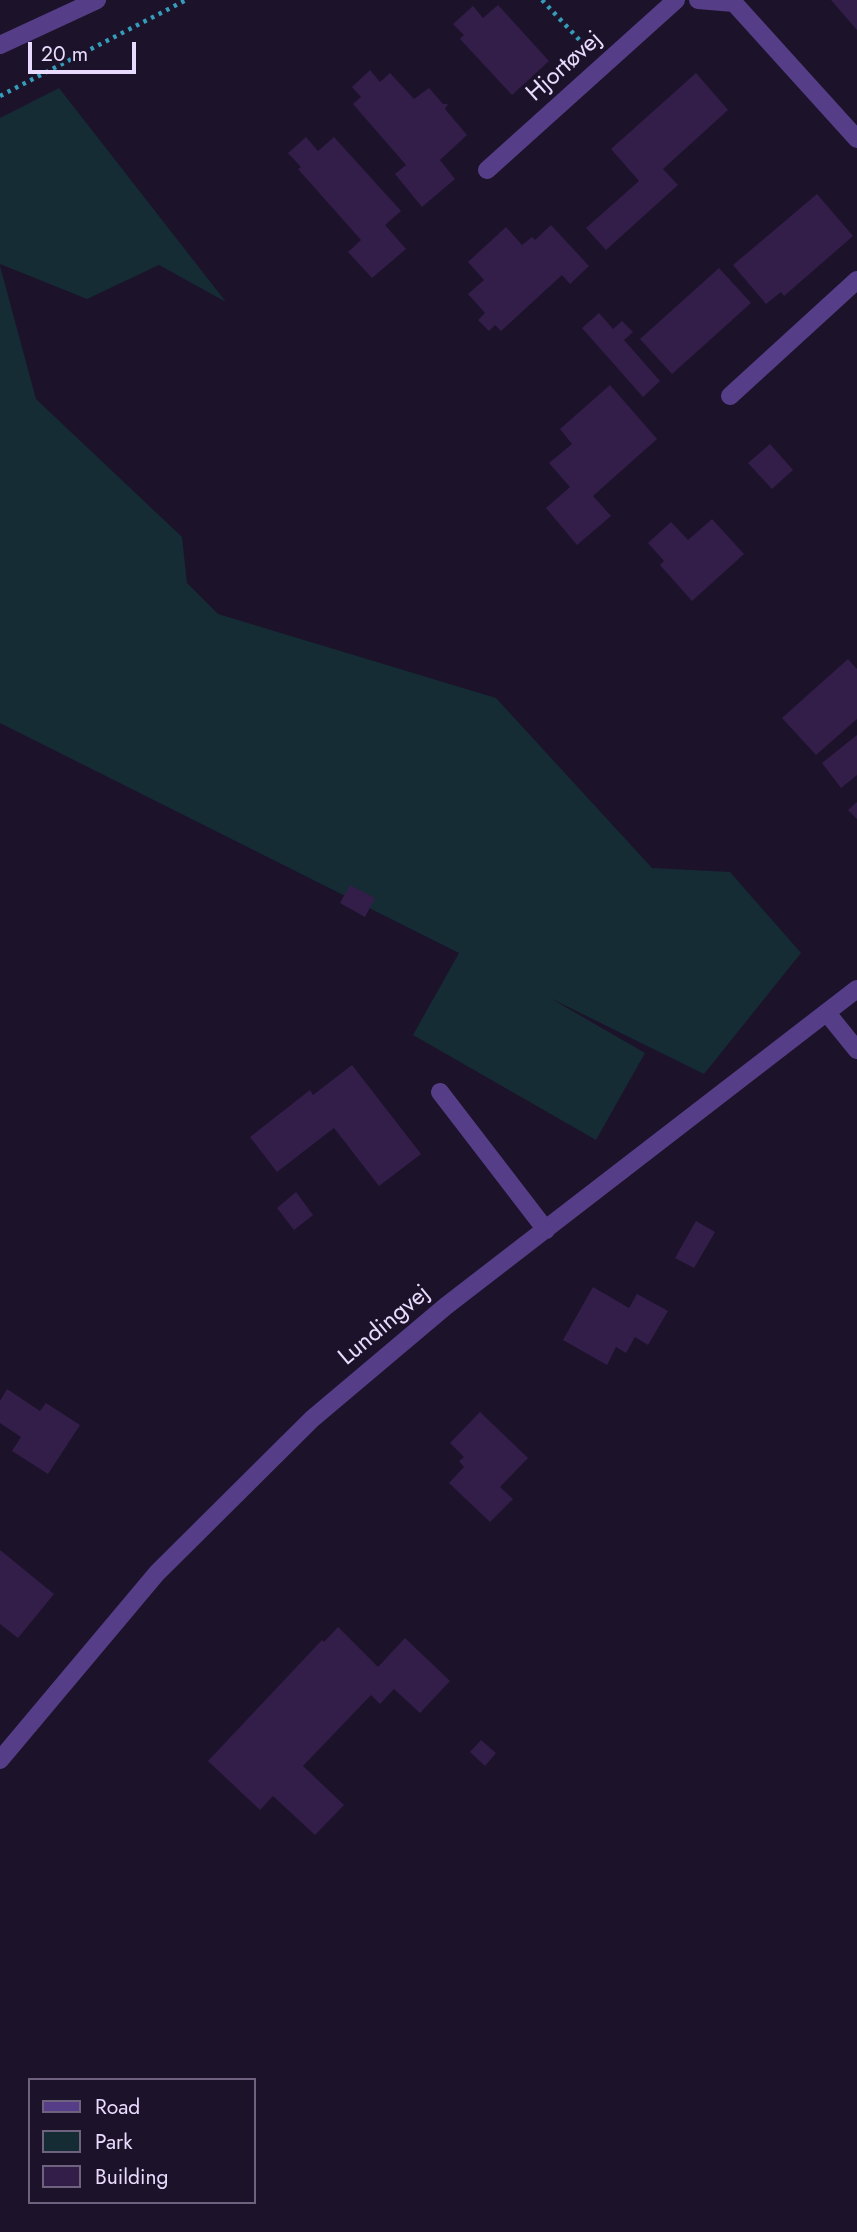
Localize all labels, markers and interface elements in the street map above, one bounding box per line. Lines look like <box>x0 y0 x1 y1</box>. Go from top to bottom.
street label: Hjortøvej <box>521 26 609 108</box>
scale bar <box>32 28 140 72</box>
text: 20 m <box>41 39 88 69</box>
street label: Lundingvej <box>334 1280 436 1372</box>
legend <box>28 2078 256 2204</box>
text: Road <box>95 2092 140 2122</box>
text: Park <box>95 2127 132 2157</box>
text: Building <box>95 2162 168 2192</box>

